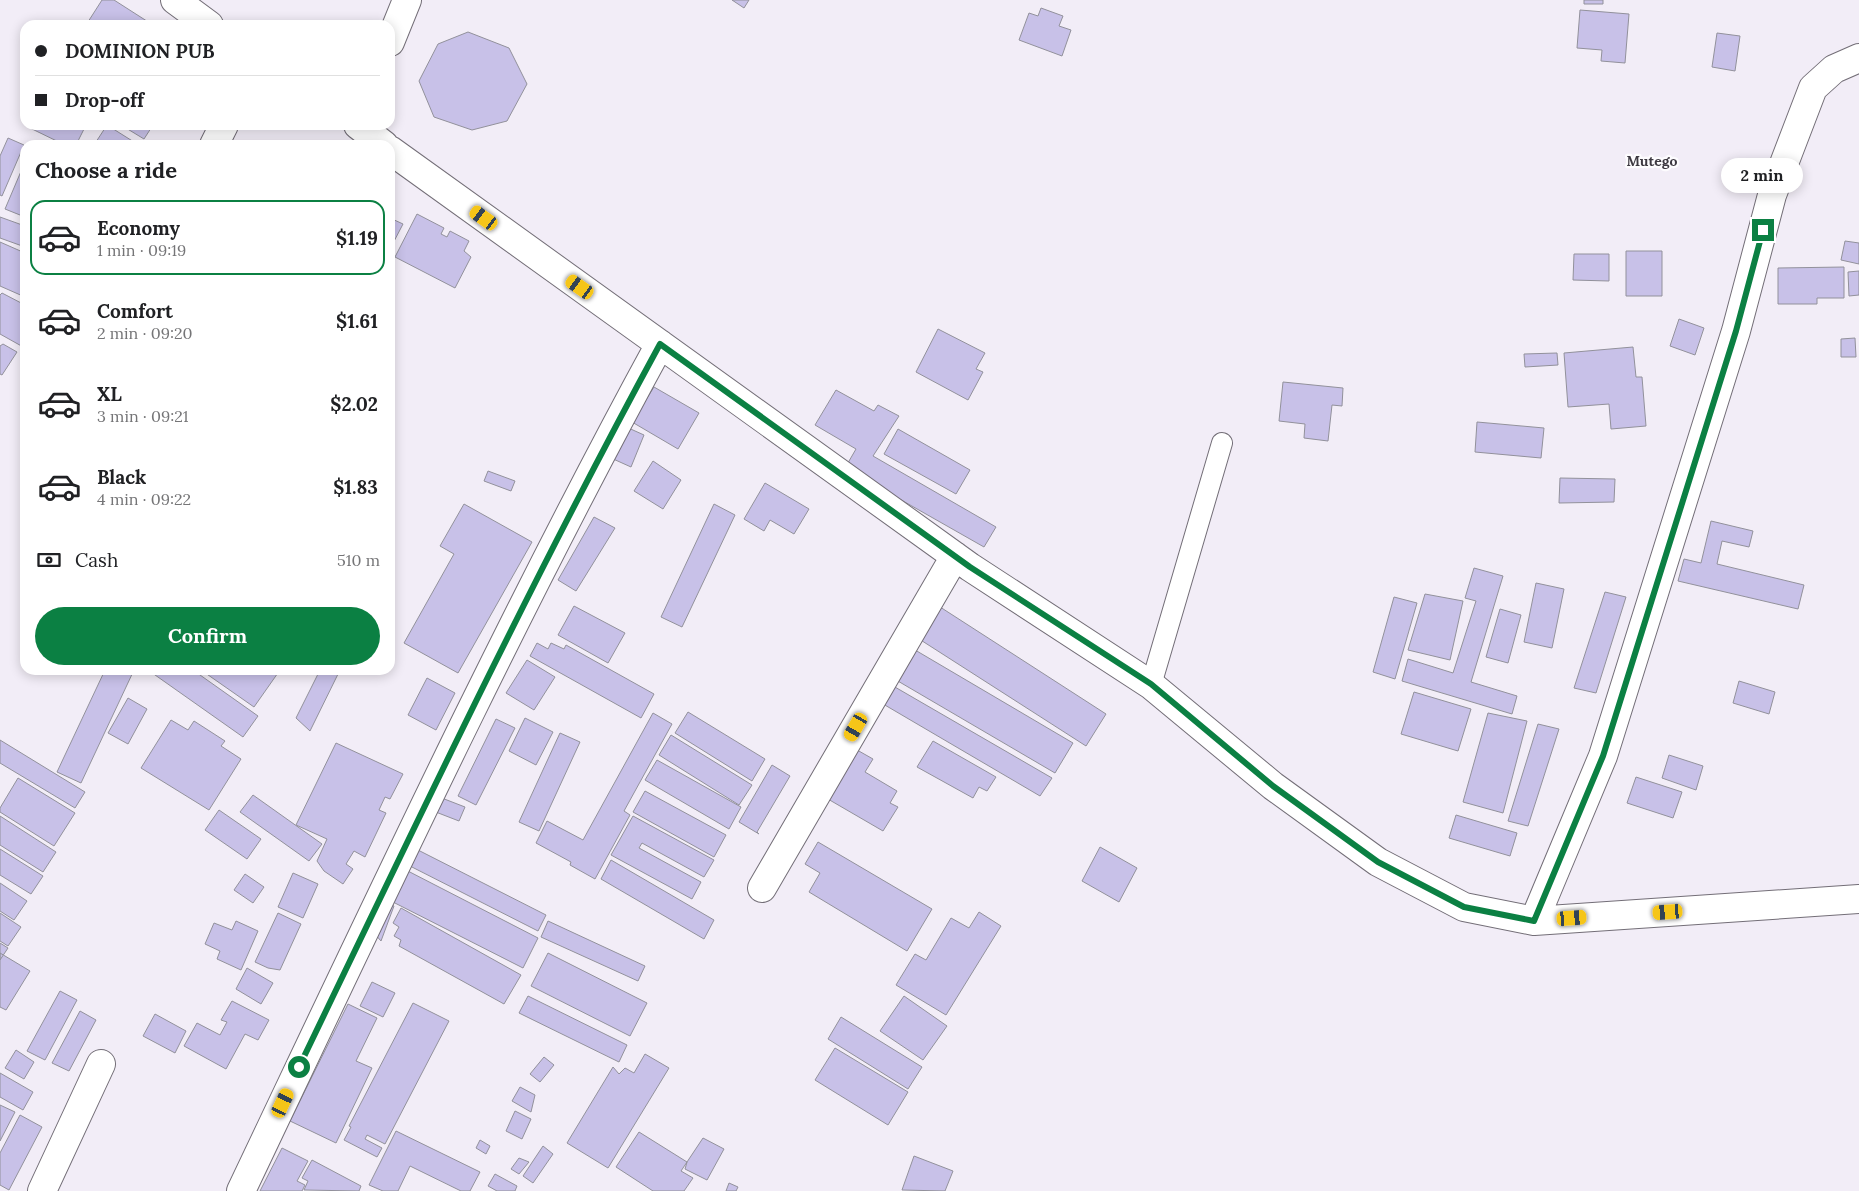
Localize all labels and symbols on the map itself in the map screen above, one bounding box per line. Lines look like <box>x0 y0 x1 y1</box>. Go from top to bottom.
district label: Mutego <box>1627 152 1677 170</box>
callout: 2 min <box>1722 158 1804 192</box>
car <box>467 203 500 233</box>
route end <box>1752 219 1774 241</box>
car <box>563 272 596 302</box>
car <box>842 710 869 744</box>
car <box>1652 903 1683 921</box>
car <box>1556 909 1587 927</box>
route start <box>288 1056 310 1078</box>
car <box>269 1086 296 1120</box>

